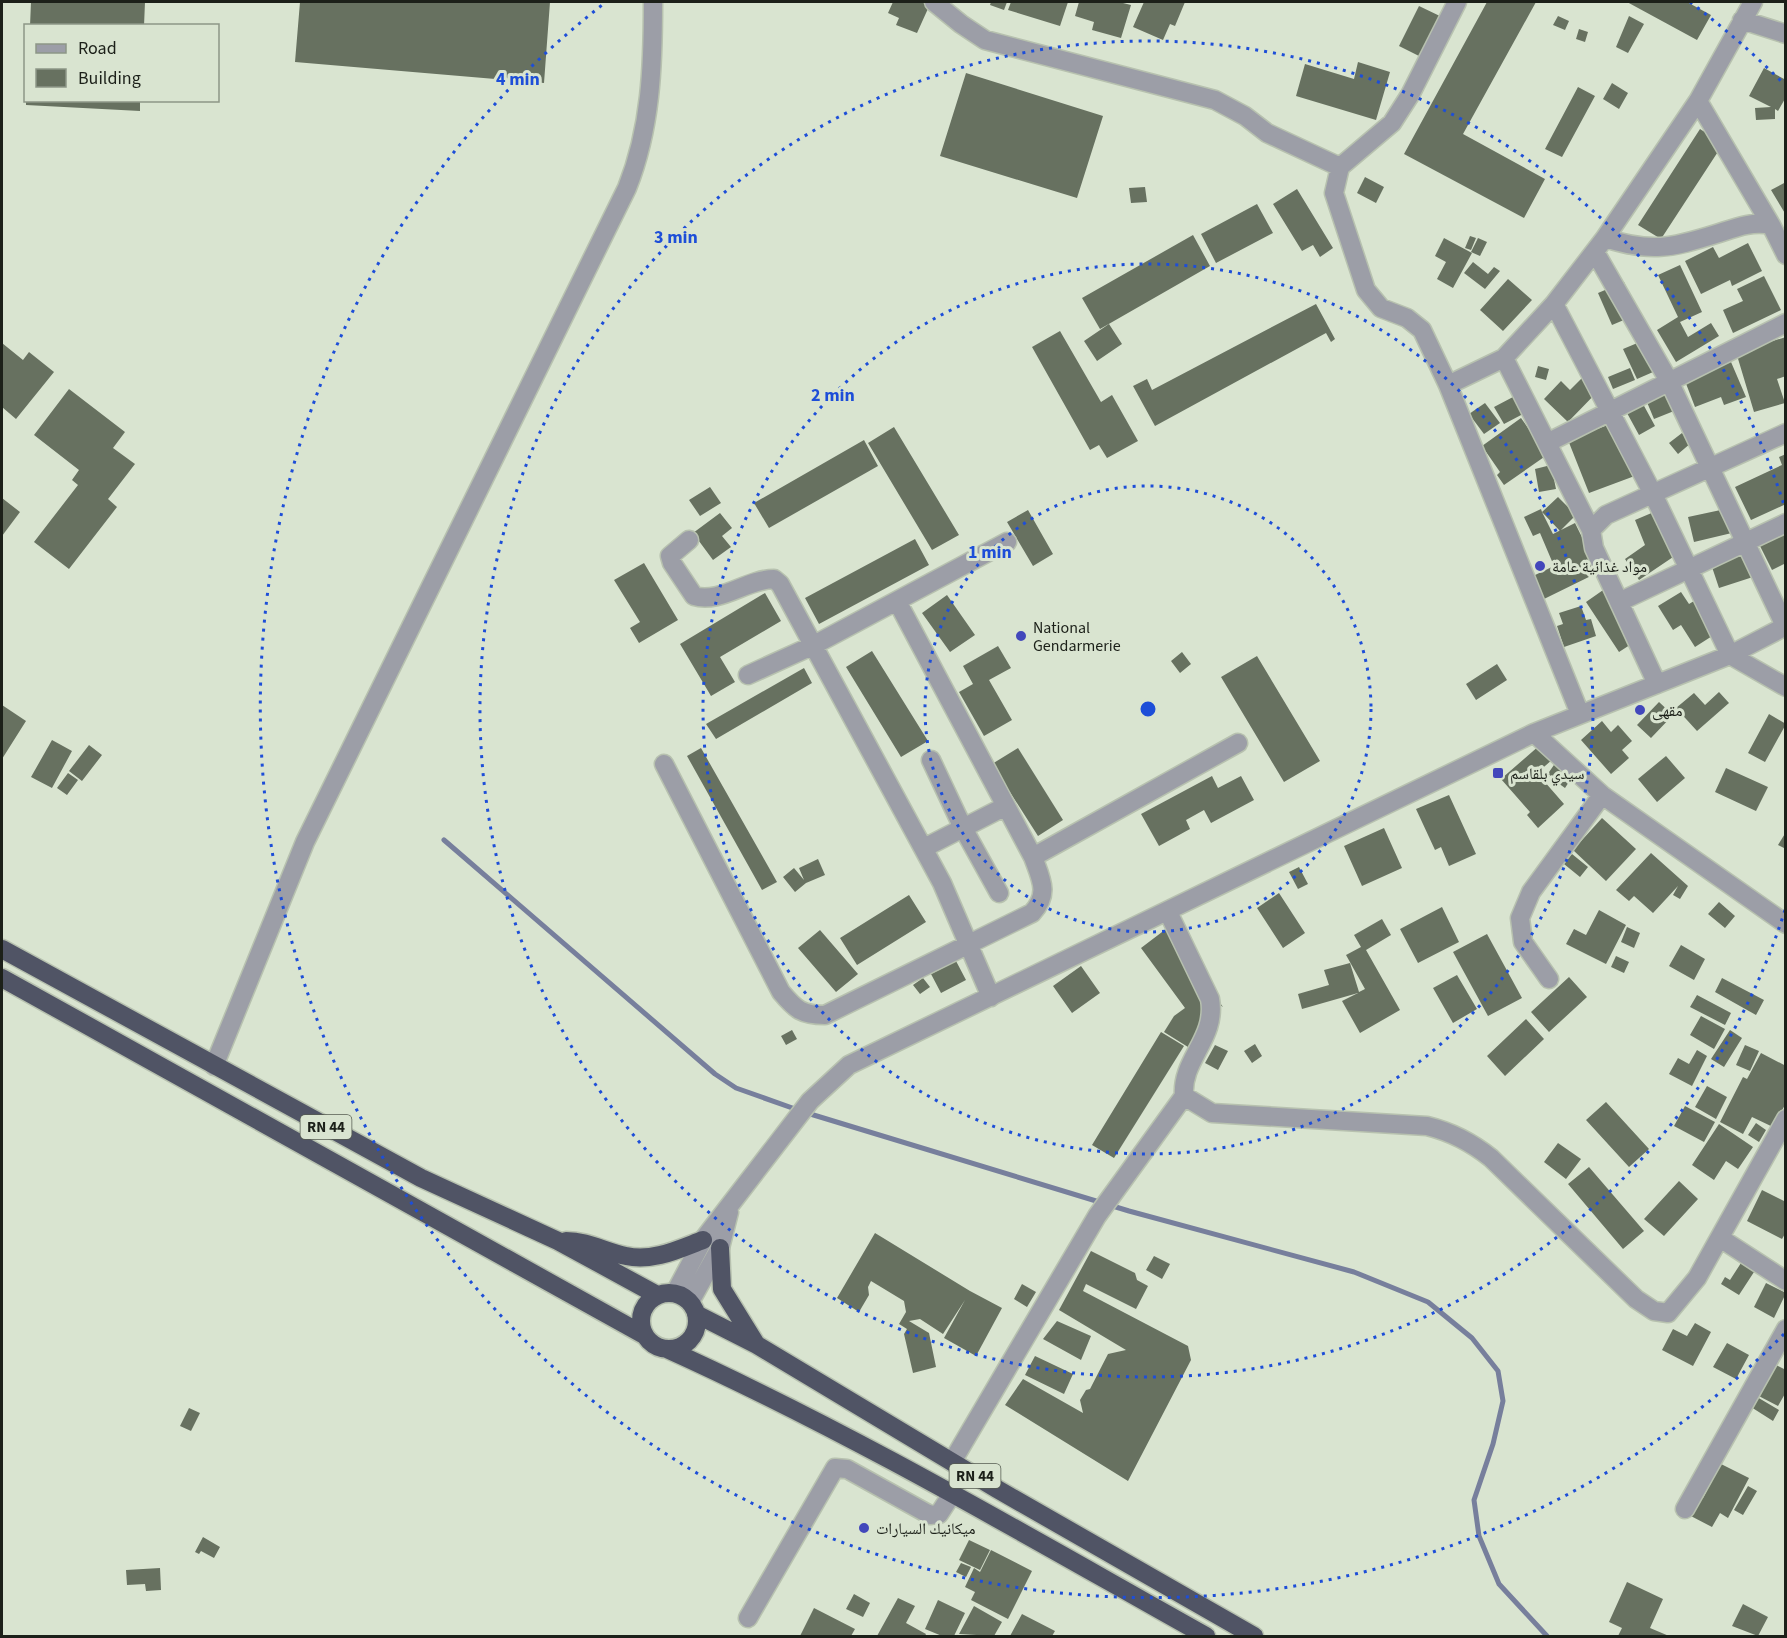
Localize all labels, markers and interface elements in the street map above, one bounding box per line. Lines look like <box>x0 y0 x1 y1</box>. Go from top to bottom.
legend <box>24 24 219 102</box>
text: Road <box>78 36 117 61</box>
text: Building <box>78 66 141 91</box>
text: 4 min <box>496 67 540 92</box>
text: 3 min <box>654 225 698 250</box>
text: 2 min <box>811 383 855 408</box>
text: 1 min <box>968 540 1012 565</box>
place label: مواد غذائية عامة <box>1552 556 1647 578</box>
marker: مواد غذائية عامة <box>1533 559 1547 573</box>
place label: National Gendarmerie <box>1033 617 1121 657</box>
marker: National Gendarmerie <box>1014 629 1028 643</box>
centre of rings <box>1138 699 1158 719</box>
place label: مقهى <box>1652 700 1683 722</box>
marker: مقهى <box>1633 703 1647 717</box>
place label: سيدي بلقاسم <box>1510 763 1585 786</box>
marker: سيدي بلقاسم <box>1491 766 1505 780</box>
road number: RN 44 <box>300 1115 352 1139</box>
road number: RN 44 <box>950 1464 1000 1488</box>
place label: ميكانيك السيارات <box>876 1518 976 1540</box>
marker: ميكانيك السيارات <box>857 1521 871 1535</box>

